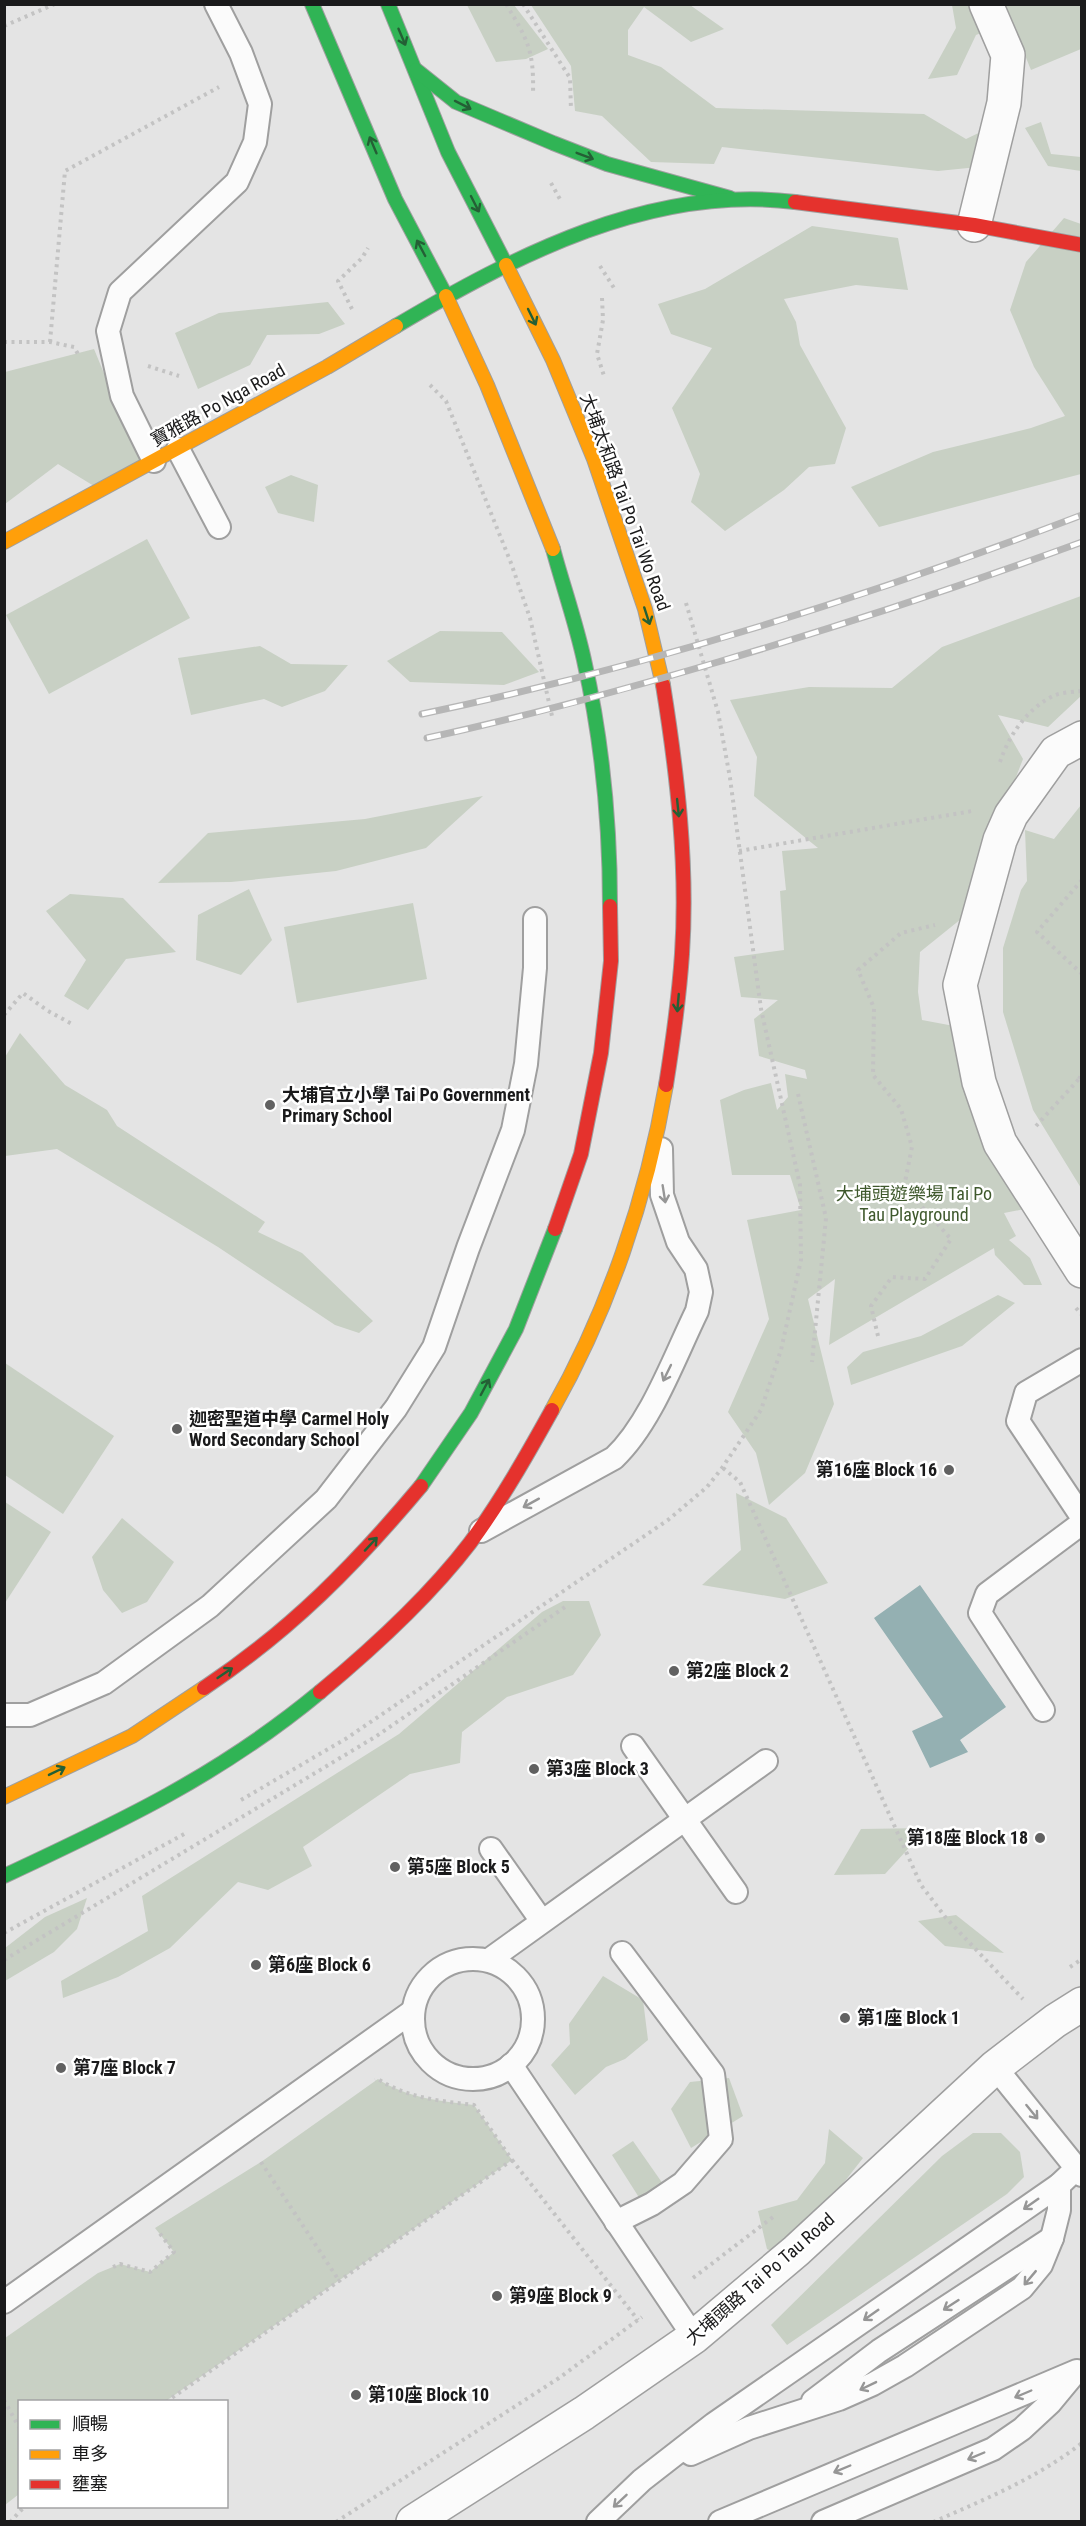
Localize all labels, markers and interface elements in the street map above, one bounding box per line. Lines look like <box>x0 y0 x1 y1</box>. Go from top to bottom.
one-way arrow <box>397 28 409 46</box>
one-way arrow <box>454 99 471 111</box>
one-way arrow <box>366 137 378 155</box>
one-way arrow <box>575 151 594 162</box>
one-way arrow <box>469 195 481 213</box>
one-way arrow <box>415 239 426 257</box>
one-way arrow <box>526 308 538 326</box>
street label: 寶雅路 Po Nga Road <box>147 359 288 450</box>
street label: 大埔太和路 Tai Po Tai Wo Road <box>576 390 675 614</box>
one-way arrow <box>642 606 653 625</box>
one-way arrow <box>673 798 684 818</box>
one-way arrow <box>672 992 683 1012</box>
place label: 大埔官立小學 Tai Po Government Primary School <box>282 1084 530 1126</box>
marker: 大埔官立小學 Tai Po Government Primary School <box>263 1098 277 1112</box>
park label: 大埔頭遊樂場 Tai Po Tau Playground <box>836 1183 992 1225</box>
one-way arrow <box>658 1184 669 1203</box>
one-way arrow <box>660 1364 672 1382</box>
one-way arrow <box>479 1379 491 1396</box>
place label: 迦密聖道中學 Carmel Holy Word Secondary School <box>189 1408 389 1450</box>
marker: 迦密聖道中學 Carmel Holy Word Secondary School <box>170 1422 184 1436</box>
place label: 第16座 Block 16 <box>816 1459 937 1480</box>
marker: 第16座 Block 16 <box>942 1463 956 1477</box>
one-way arrow <box>523 1498 540 1510</box>
one-way arrow <box>364 1537 378 1552</box>
place label: 第2座 Block 2 <box>686 1660 789 1681</box>
marker: 第2座 Block 2 <box>667 1664 681 1678</box>
one-way arrow <box>217 1667 234 1680</box>
place label: 第3座 Block 3 <box>546 1758 649 1779</box>
marker: 第3座 Block 3 <box>527 1762 541 1776</box>
one-way arrow <box>48 1765 66 1777</box>
place label: 第18座 Block 18 <box>907 1827 1028 1848</box>
marker: 第18座 Block 18 <box>1033 1831 1047 1845</box>
place label: 第5座 Block 5 <box>407 1856 510 1877</box>
marker: 第5座 Block 5 <box>388 1860 402 1874</box>
place label: 第6座 Block 6 <box>268 1954 371 1975</box>
marker: 第6座 Block 6 <box>249 1958 263 1972</box>
place label: 第1座 Block 1 <box>857 2007 960 2028</box>
marker: 第1座 Block 1 <box>838 2011 852 2025</box>
place label: 第7座 Block 7 <box>73 2057 176 2078</box>
marker: 第7座 Block 7 <box>54 2061 68 2075</box>
one-way arrow <box>1025 2104 1038 2120</box>
one-way arrow <box>1024 2198 1040 2210</box>
street label: 大埔頭路 Tai Po Tau Road <box>681 2208 838 2349</box>
one-way arrow <box>1023 2270 1037 2285</box>
place label: 第9座 Block 9 <box>509 2285 612 2306</box>
marker: 第9座 Block 9 <box>490 2289 504 2303</box>
one-way arrow <box>942 2298 959 2311</box>
one-way arrow <box>863 2309 880 2321</box>
one-way arrow <box>860 2380 878 2392</box>
place label: 第10座 Block 10 <box>368 2384 489 2405</box>
marker: 第10座 Block 10 <box>349 2388 363 2402</box>
one-way arrow <box>1014 2389 1032 2400</box>
legend <box>18 2400 228 2508</box>
text: 順暢 <box>72 2413 108 2434</box>
text: 車多 <box>72 2443 108 2464</box>
one-way arrow <box>967 2451 986 2462</box>
one-way arrow <box>834 2464 852 2475</box>
text: 壅塞 <box>72 2473 108 2494</box>
one-way arrow <box>612 2493 627 2508</box>

